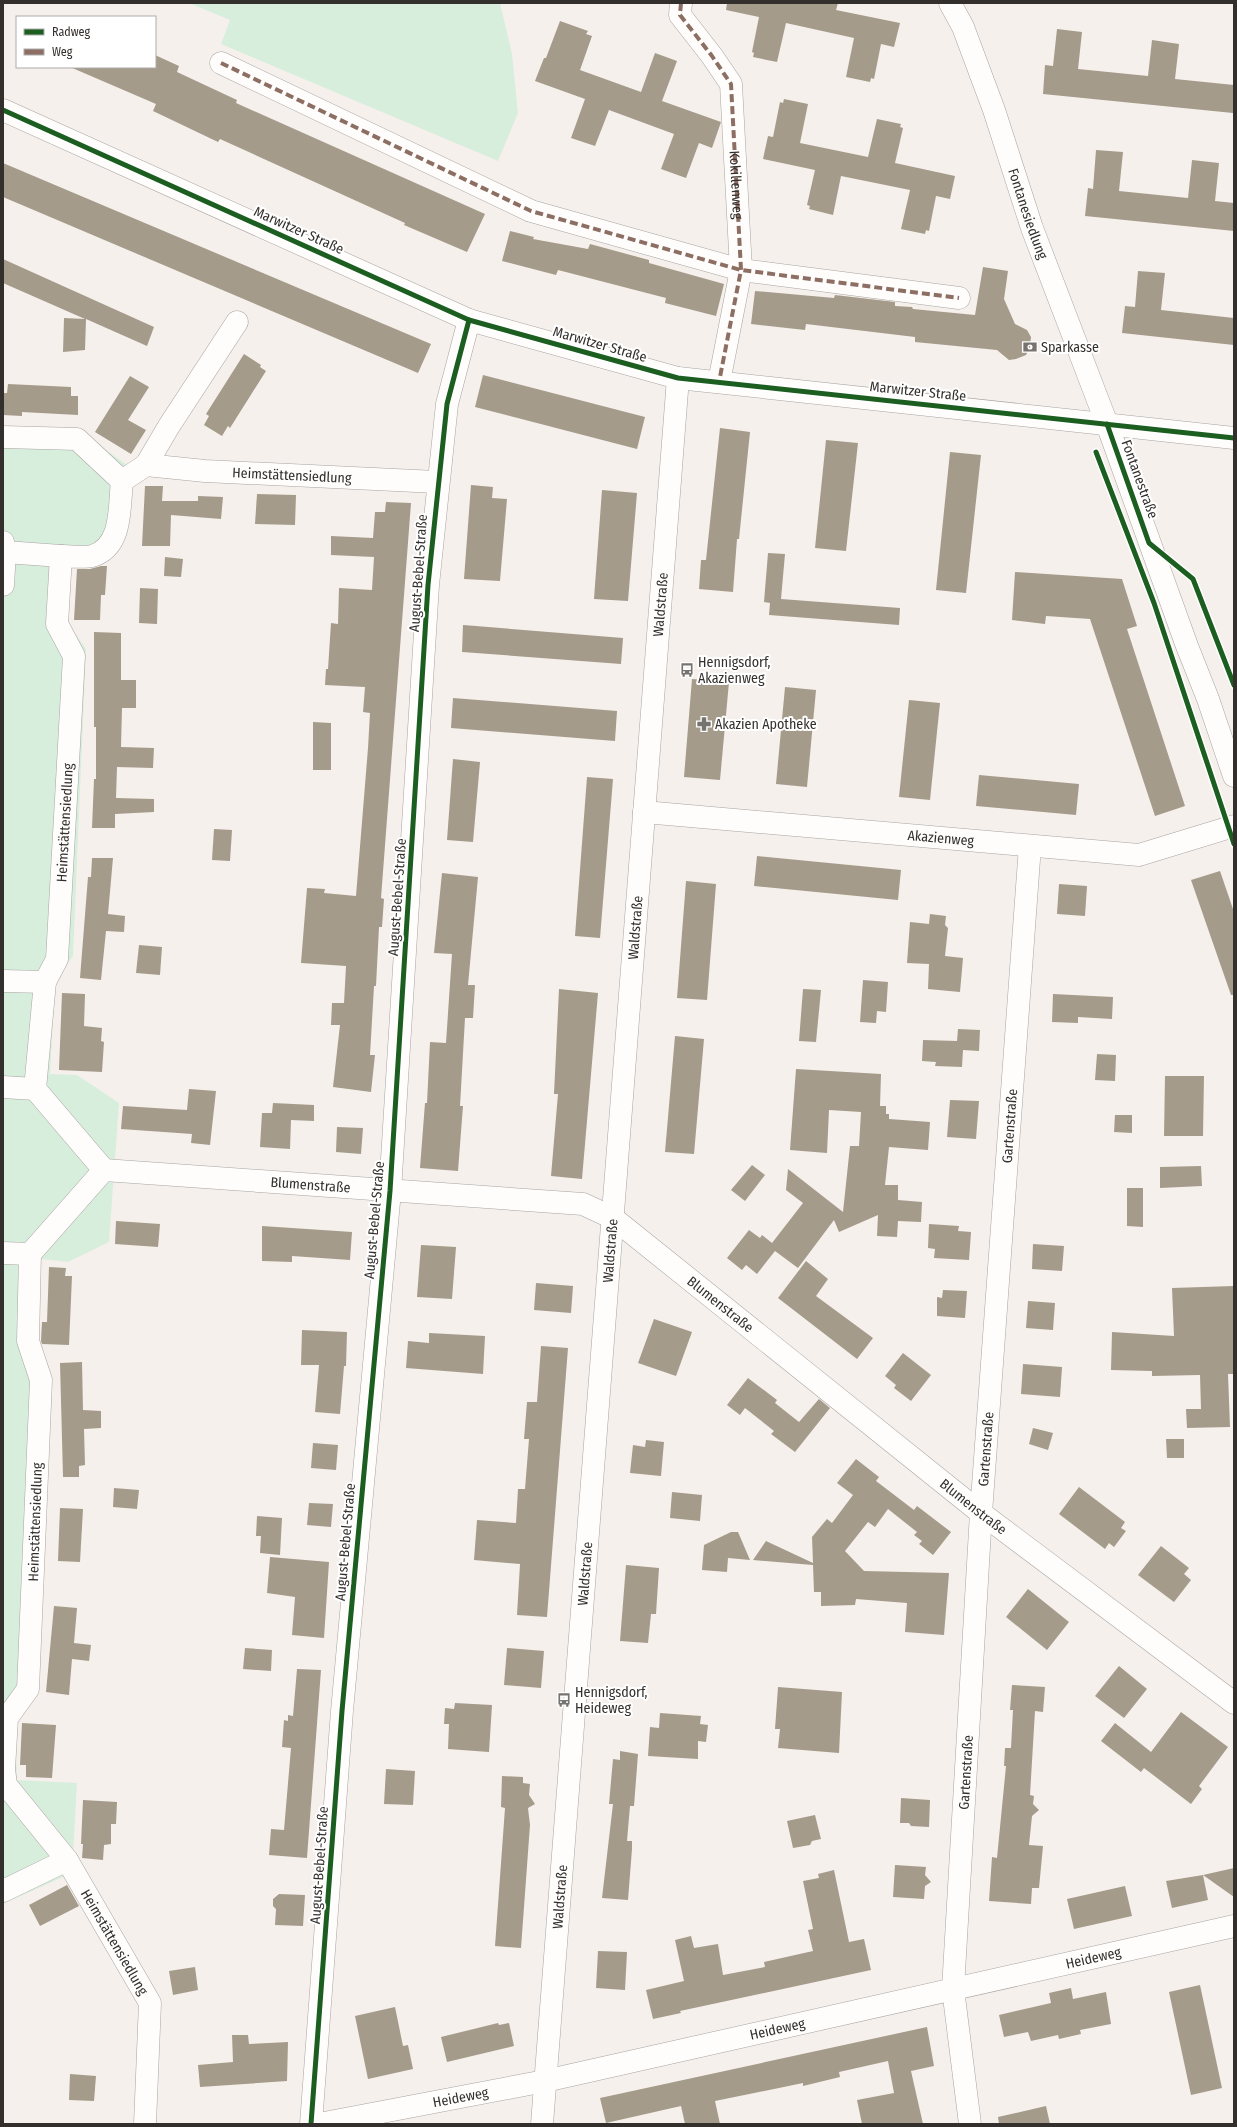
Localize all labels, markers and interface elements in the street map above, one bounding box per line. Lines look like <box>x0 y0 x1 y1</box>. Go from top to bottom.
legend <box>16 16 156 68</box>
text: Radweg <box>52 25 91 39</box>
text: Weg <box>52 45 73 59</box>
street label: Kokillenweg <box>726 150 746 220</box>
street label: Fontanesiedlung <box>1004 166 1051 262</box>
street label: Marwitzer Straße <box>251 203 347 258</box>
street label: Marwitzer Straße <box>551 323 649 366</box>
bank icon: Sparkasse <box>1022 339 1038 355</box>
place label: Sparkasse <box>1041 339 1099 356</box>
street label: Marwitzer Straße <box>869 378 967 405</box>
street label: Fontanestraße <box>1117 438 1162 521</box>
street label: Heimstättensiedlung <box>232 464 352 487</box>
street label: August-Bebel-Straße <box>406 514 431 632</box>
street label: Waldstraße <box>650 572 672 637</box>
place label: Hennigsdorf, Akazienweg <box>698 654 770 687</box>
bus stop icon: Hennigsdorf, Akazienweg <box>679 662 695 678</box>
pharmacy icon: Akazien Apotheke <box>696 716 712 732</box>
place label: Akazien Apotheke <box>715 716 817 733</box>
street label: Heimstättensiedlung <box>53 762 77 883</box>
street label: Akazienweg <box>907 827 975 850</box>
street label: August-Bebel-Straße <box>385 838 410 956</box>
street label: Waldstraße <box>625 895 647 960</box>
street label: Gartenstraße <box>999 1088 1021 1164</box>
street label: August-Bebel-Straße <box>361 1160 388 1280</box>
street label: Blumenstraße <box>270 1174 351 1196</box>
street label: Waldstraße <box>600 1218 622 1283</box>
street label: Blumenstraße <box>684 1273 757 1336</box>
street label: Gartenstraße <box>975 1411 997 1487</box>
street label: Heimstättensiedlung <box>25 1462 46 1582</box>
street label: Blumenstraße <box>936 1475 1010 1538</box>
street label: August-Bebel-Straße <box>332 1482 359 1602</box>
street label: Waldstraße <box>574 1541 596 1606</box>
place label: Hennigsdorf, Heideweg <box>575 1684 647 1717</box>
bus stop icon: Hennigsdorf, Heideweg <box>556 1692 572 1708</box>
street label: Gartenstraße <box>956 1735 977 1810</box>
street label: August-Bebel-Straße <box>307 1806 332 1924</box>
street label: Waldstraße <box>549 1864 571 1929</box>
street label: Heimstättensiedlung <box>77 1886 152 1999</box>
street label: Heideweg <box>1064 1944 1123 1973</box>
street label: Heideweg <box>748 2015 807 2044</box>
street label: Heideweg <box>431 2084 490 2111</box>

